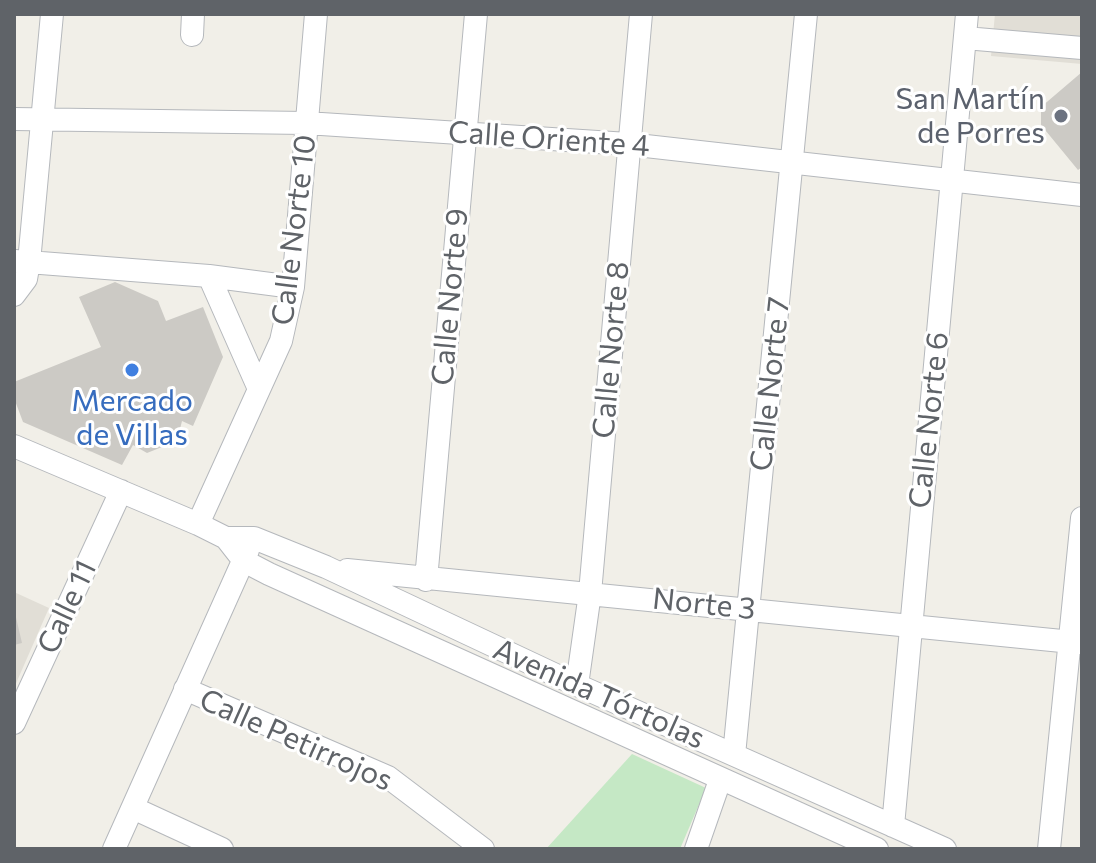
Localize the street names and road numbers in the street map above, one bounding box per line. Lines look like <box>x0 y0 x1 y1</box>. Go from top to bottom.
street label: Calle Oriente 4 <box>447 114 651 164</box>
street label: Calle Norte 10 <box>264 133 324 327</box>
street label: Calle Norte 9 <box>424 207 476 387</box>
street label: Calle Norte 8 <box>585 260 637 440</box>
street label: Calle Norte 7 <box>743 295 797 473</box>
street label: Calle Norte 6 <box>902 330 956 510</box>
street label: Calle 11 <box>30 555 104 659</box>
street label: Norte 3 <box>651 581 757 627</box>
street label: Avenida Tórtolas <box>488 631 710 757</box>
street label: Calle Petirrojos <box>194 681 398 799</box>

